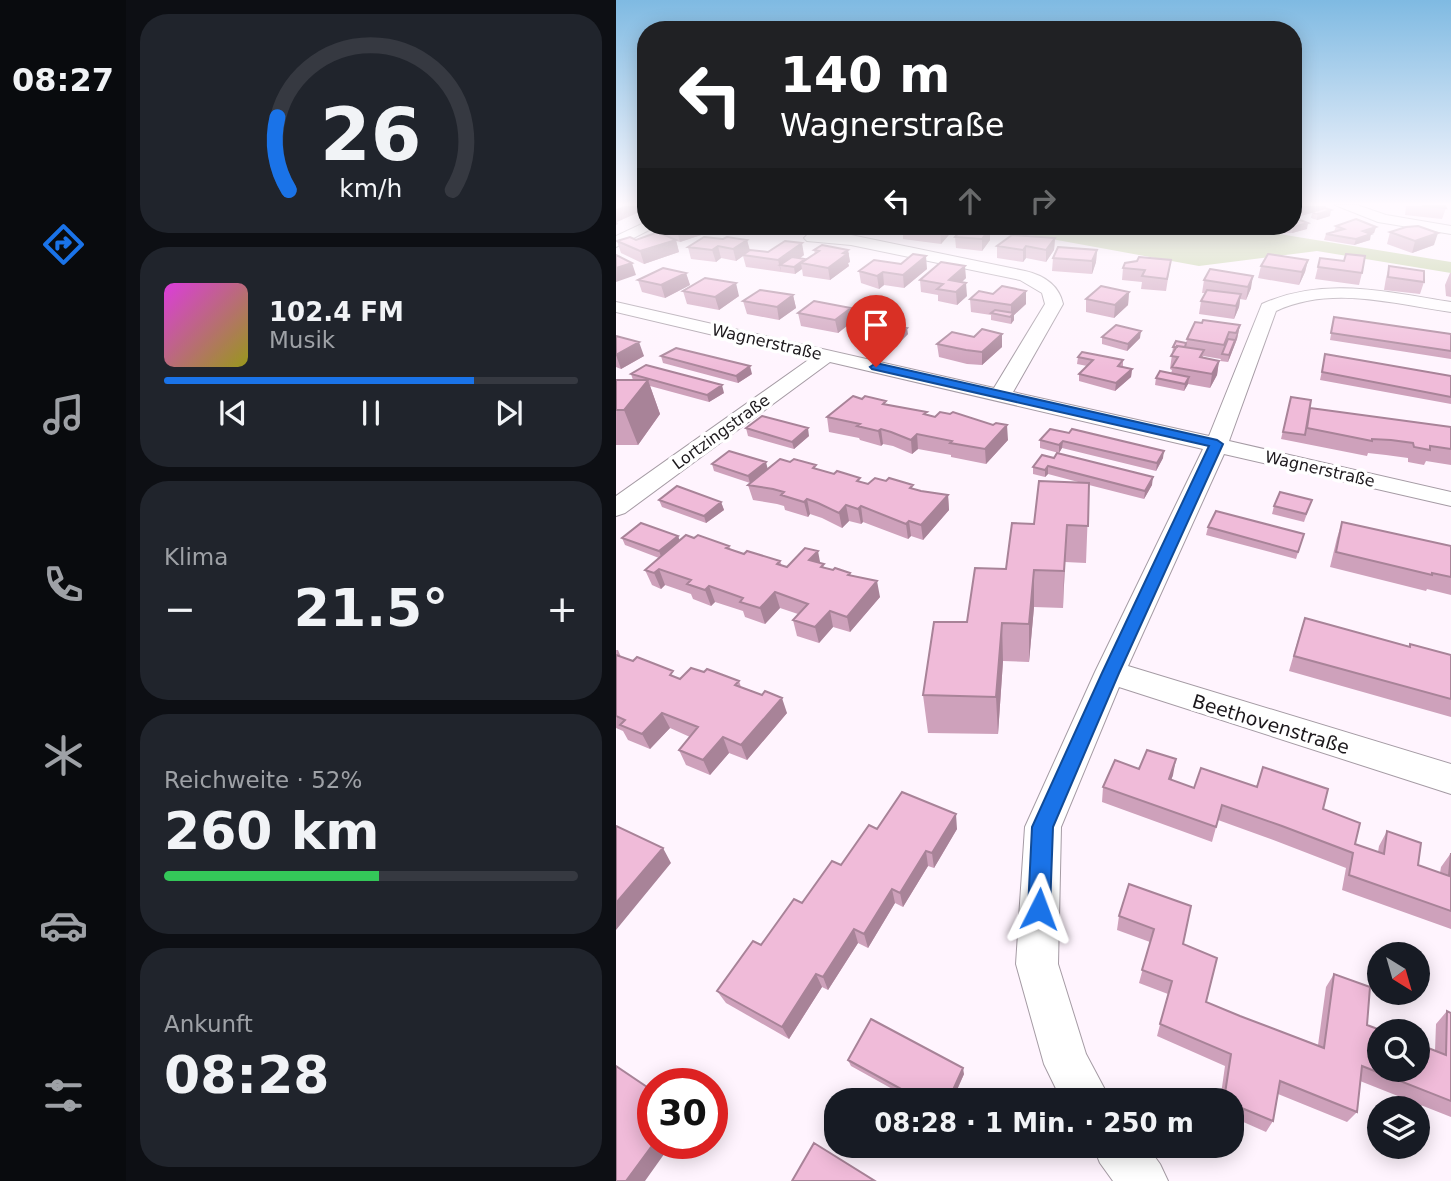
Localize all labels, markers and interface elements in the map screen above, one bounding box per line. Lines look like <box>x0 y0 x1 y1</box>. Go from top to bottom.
text: 140 m <box>780 47 950 104</box>
icon: left <box>665 49 756 140</box>
text: 08:27 <box>12 61 114 99</box>
text: 26 <box>320 92 422 177</box>
text: Wagnerstraße <box>780 106 1004 144</box>
text: km/h <box>339 174 403 203</box>
icon: left <box>878 182 916 220</box>
icon: ahead <box>951 182 989 220</box>
icon: right <box>1024 182 1062 220</box>
icon: directions <box>39 220 88 269</box>
pin <box>846 295 906 367</box>
text: 102.4 FM <box>269 297 404 327</box>
icon: arrive <box>857 306 895 344</box>
street label: Wagnerstraße <box>710 320 824 364</box>
text: Musik <box>269 327 335 353</box>
icon: music <box>39 390 88 439</box>
street label: Lortzingstraße <box>669 390 773 474</box>
icon: previous <box>214 394 252 432</box>
icon: pause <box>352 394 390 432</box>
icon: next <box>490 394 528 432</box>
street label: Wagnerstraße <box>1263 447 1377 491</box>
text: Klima <box>164 544 228 570</box>
icon: phone <box>39 560 88 609</box>
text: 21.5° <box>294 578 448 638</box>
text: − <box>164 587 196 631</box>
text: + <box>546 587 578 631</box>
street label: Beethovenstraße <box>1190 690 1352 758</box>
icon: climate <box>39 731 88 780</box>
text: Reichweite · 52% <box>164 767 362 793</box>
text: 260 km <box>164 801 379 861</box>
position arrow <box>1002 872 1076 946</box>
icon: car <box>39 901 88 950</box>
north arrow <box>1367 942 1430 1004</box>
map controls <box>1367 942 1430 1159</box>
text: Ankunft <box>164 1011 253 1037</box>
button: search <box>1367 1019 1430 1082</box>
text: 08:28 <box>164 1045 330 1105</box>
speed limit sign: 30 <box>637 1068 728 1159</box>
icon: filters <box>39 1071 88 1120</box>
button: layers <box>1367 1096 1430 1159</box>
text: 08:28 · 1 Min. · 250 m <box>874 1108 1194 1138</box>

